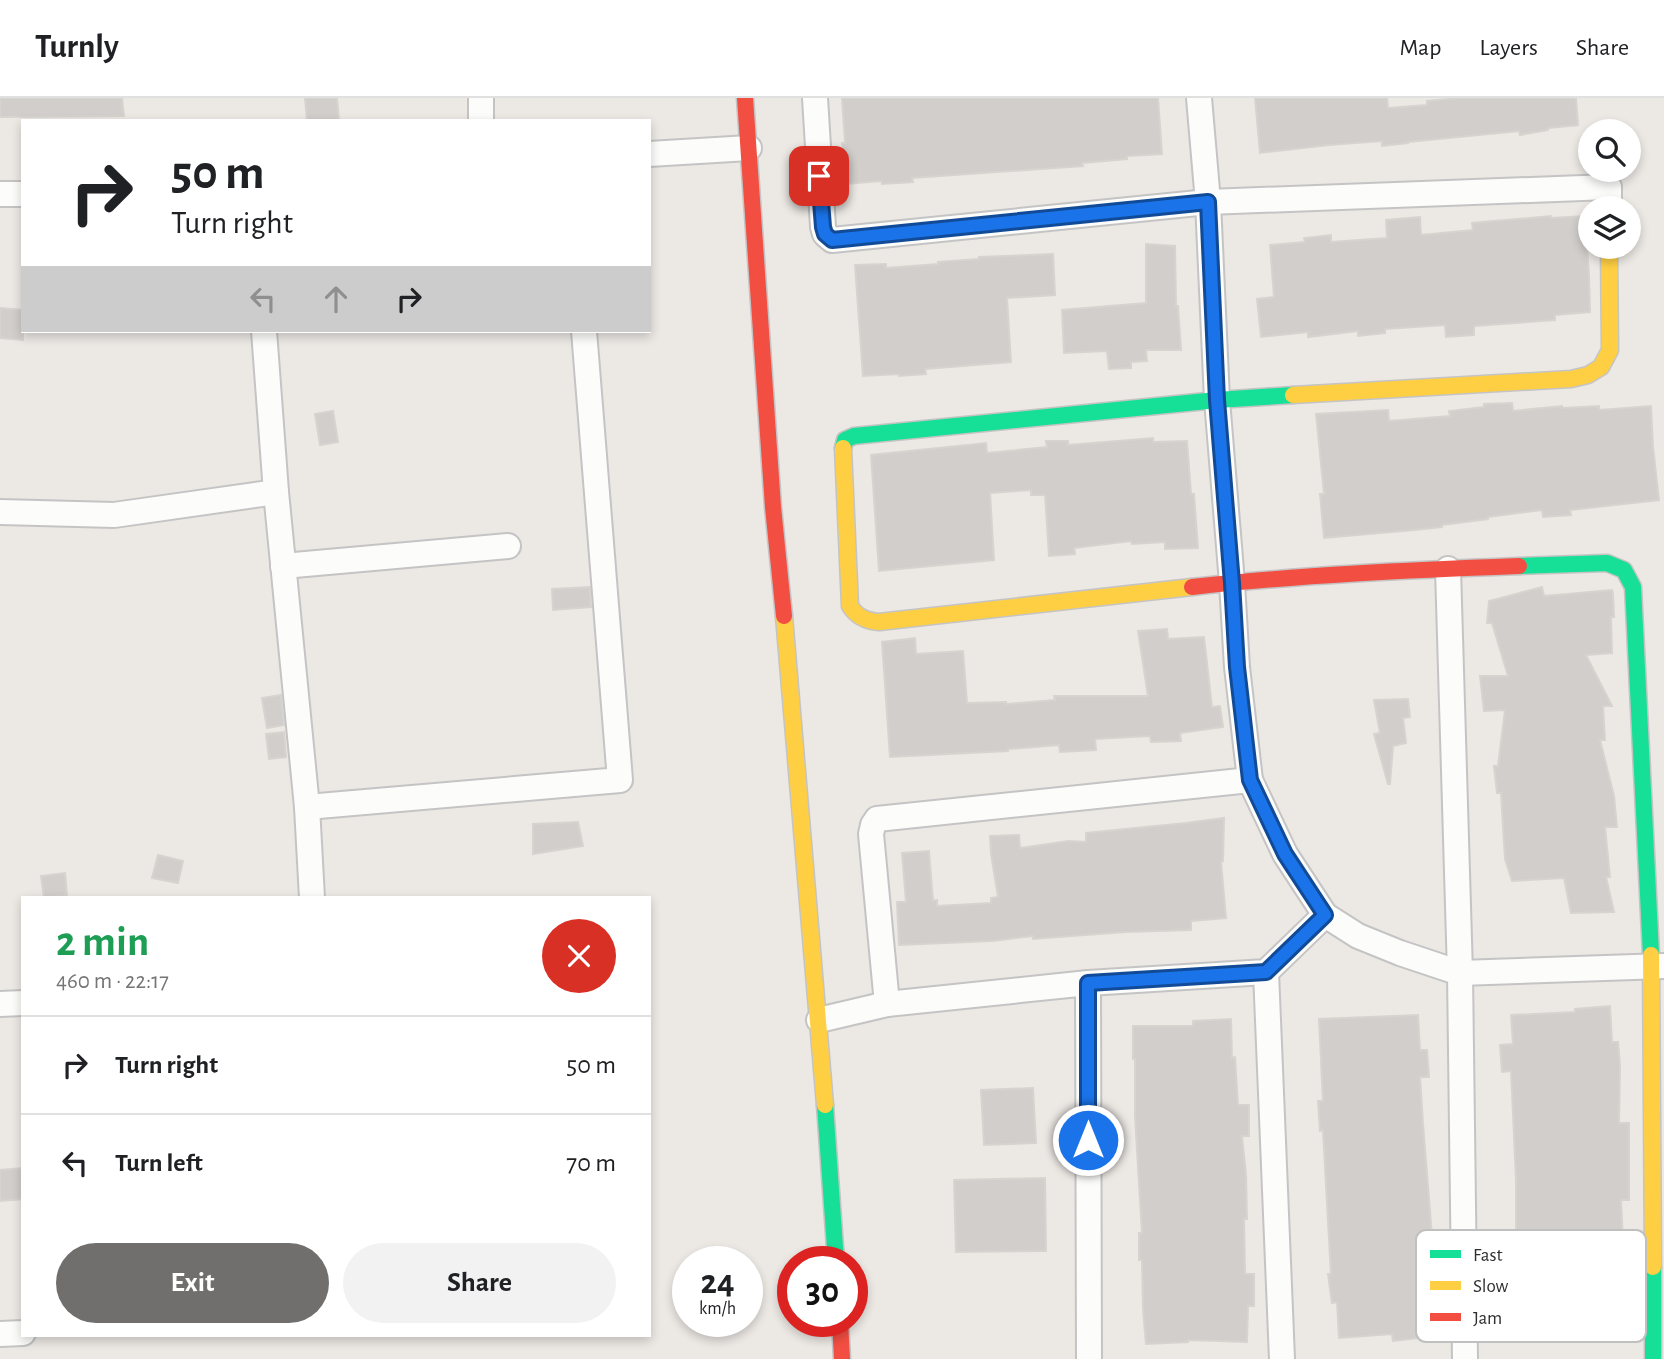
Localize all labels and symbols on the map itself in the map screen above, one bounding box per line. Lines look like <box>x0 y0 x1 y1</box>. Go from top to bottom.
pin <box>789 146 849 206</box>
position arrow <box>1051 1103 1125 1177</box>
legend <box>1416 1230 1646 1342</box>
speed limit sign: 30 <box>777 1246 868 1337</box>
text: Fast <box>1473 1246 1503 1265</box>
text: Slow <box>1473 1277 1509 1296</box>
text: Jam <box>1473 1309 1502 1328</box>

